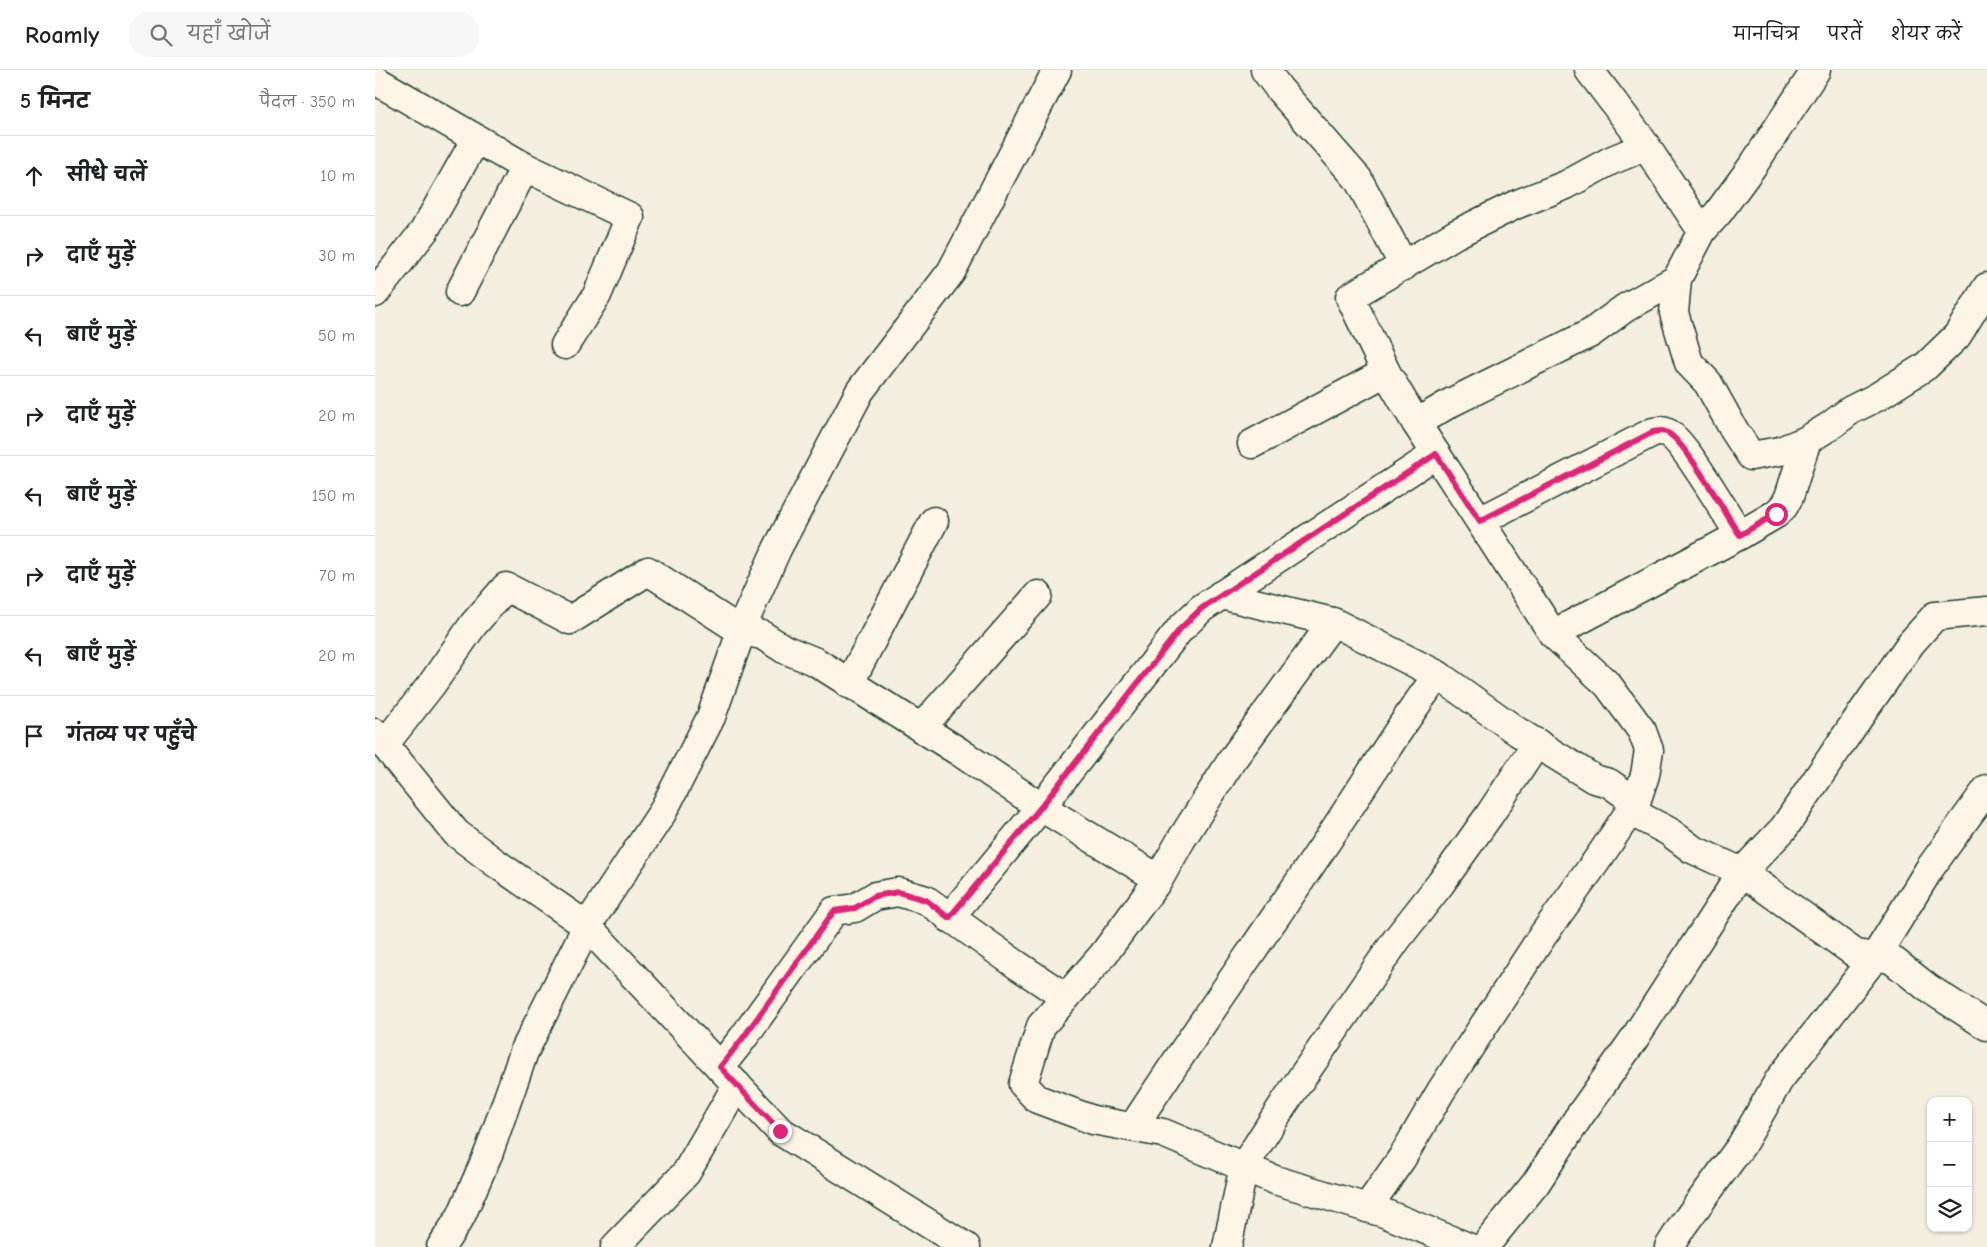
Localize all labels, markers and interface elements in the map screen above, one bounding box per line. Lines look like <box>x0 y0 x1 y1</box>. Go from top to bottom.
search box <box>129 12 479 57</box>
text: Roamly <box>25 21 99 49</box>
icon: search <box>147 21 175 49</box>
text: यहाँ खोजें <box>187 23 271 45</box>
text: मानचित्र <box>1733 24 1799 45</box>
text: परतें <box>1827 24 1863 45</box>
text: शेयर करें <box>1891 24 1962 45</box>
text: 5 मिनट <box>20 89 90 113</box>
text: पैदल · 350 m <box>259 93 355 111</box>
icon: ahead <box>20 162 48 190</box>
text: सीधे चलें <box>67 164 147 186</box>
text: 10 m <box>320 167 355 185</box>
icon: right <box>20 242 48 270</box>
text: दाएँ मुड़ें <box>67 244 135 266</box>
text: 30 m <box>319 247 355 265</box>
icon: left <box>20 322 48 350</box>
text: बाएँ मुड़ें <box>67 324 136 346</box>
text: 50 m <box>318 327 355 345</box>
icon: right <box>20 402 48 430</box>
text: दाएँ मुड़ें <box>67 404 135 426</box>
text: 20 m <box>318 407 355 425</box>
icon: left <box>20 482 48 510</box>
text: बाएँ मुड़ें <box>67 484 136 506</box>
text: 150 m <box>312 487 355 505</box>
route start <box>1765 503 1788 526</box>
icon: right <box>20 562 48 590</box>
text: दाएँ मुड़ें <box>67 564 135 586</box>
text: 70 m <box>319 567 355 585</box>
icon: left <box>20 642 48 670</box>
text: बाएँ मुड़ें <box>67 644 136 666</box>
text: 20 m <box>318 647 355 665</box>
icon: arrive <box>20 722 48 750</box>
text: गंतव्य पर पहुँचे <box>67 724 196 746</box>
map controls <box>1927 1097 1972 1232</box>
button: + <box>1927 1097 1972 1142</box>
route end <box>769 1120 792 1143</box>
button: − <box>1927 1142 1972 1187</box>
button: layers <box>1927 1187 1972 1232</box>

